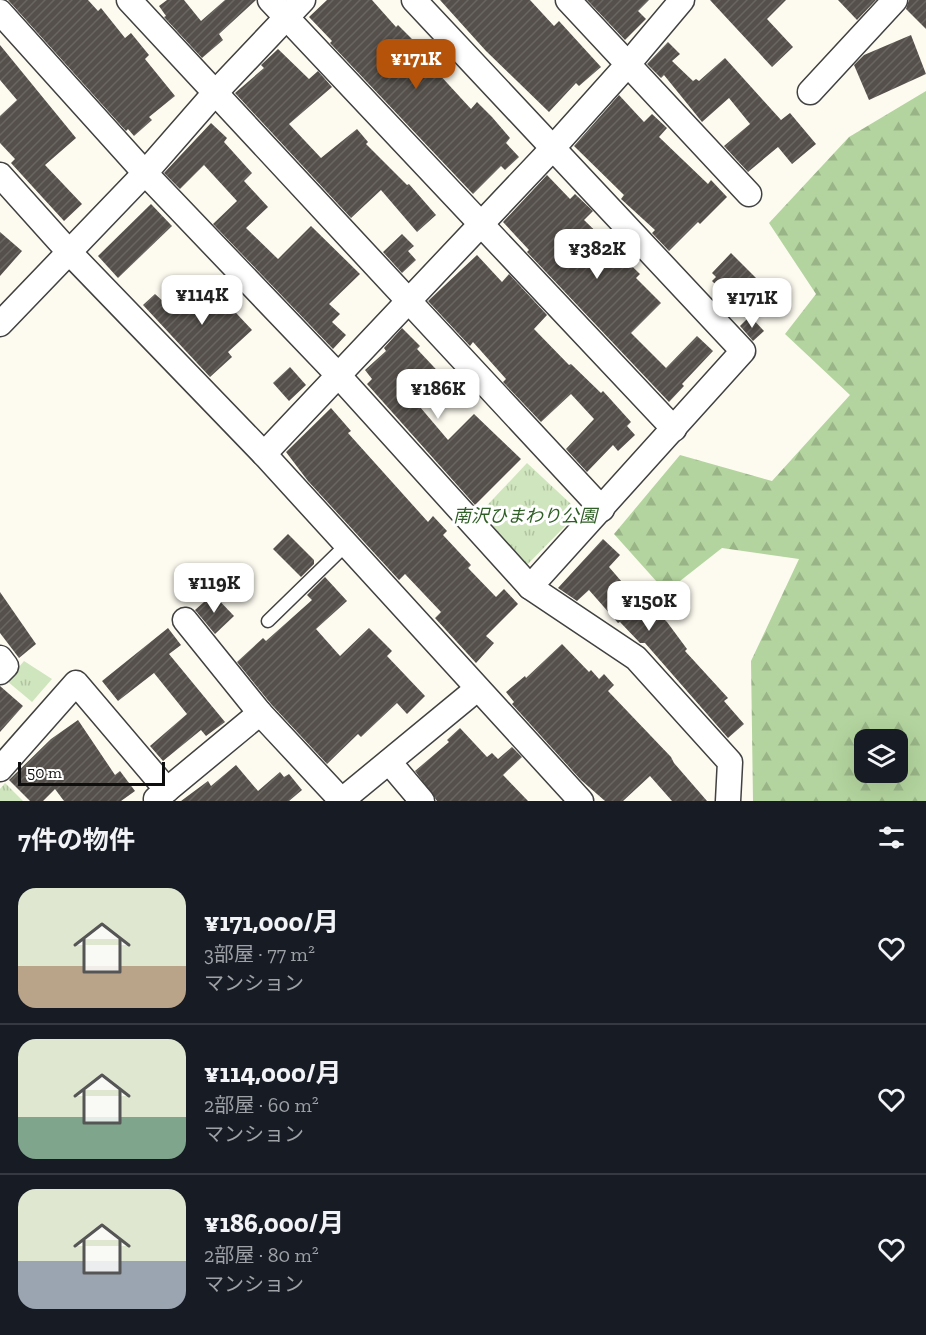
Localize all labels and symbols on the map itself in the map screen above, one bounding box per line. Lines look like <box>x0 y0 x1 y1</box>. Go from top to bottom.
pin: ¥171K <box>374 39 458 90</box>
pin: ¥382K <box>555 229 639 280</box>
pin: ¥114K <box>160 275 244 326</box>
pin: ¥171K <box>710 278 794 329</box>
pin: ¥186K <box>396 369 480 420</box>
park label: 南沢ひまわり公園 <box>453 505 600 527</box>
pin: ¥119K <box>172 563 256 614</box>
pin: ¥150K <box>607 581 691 632</box>
scale bar <box>18 759 165 786</box>

